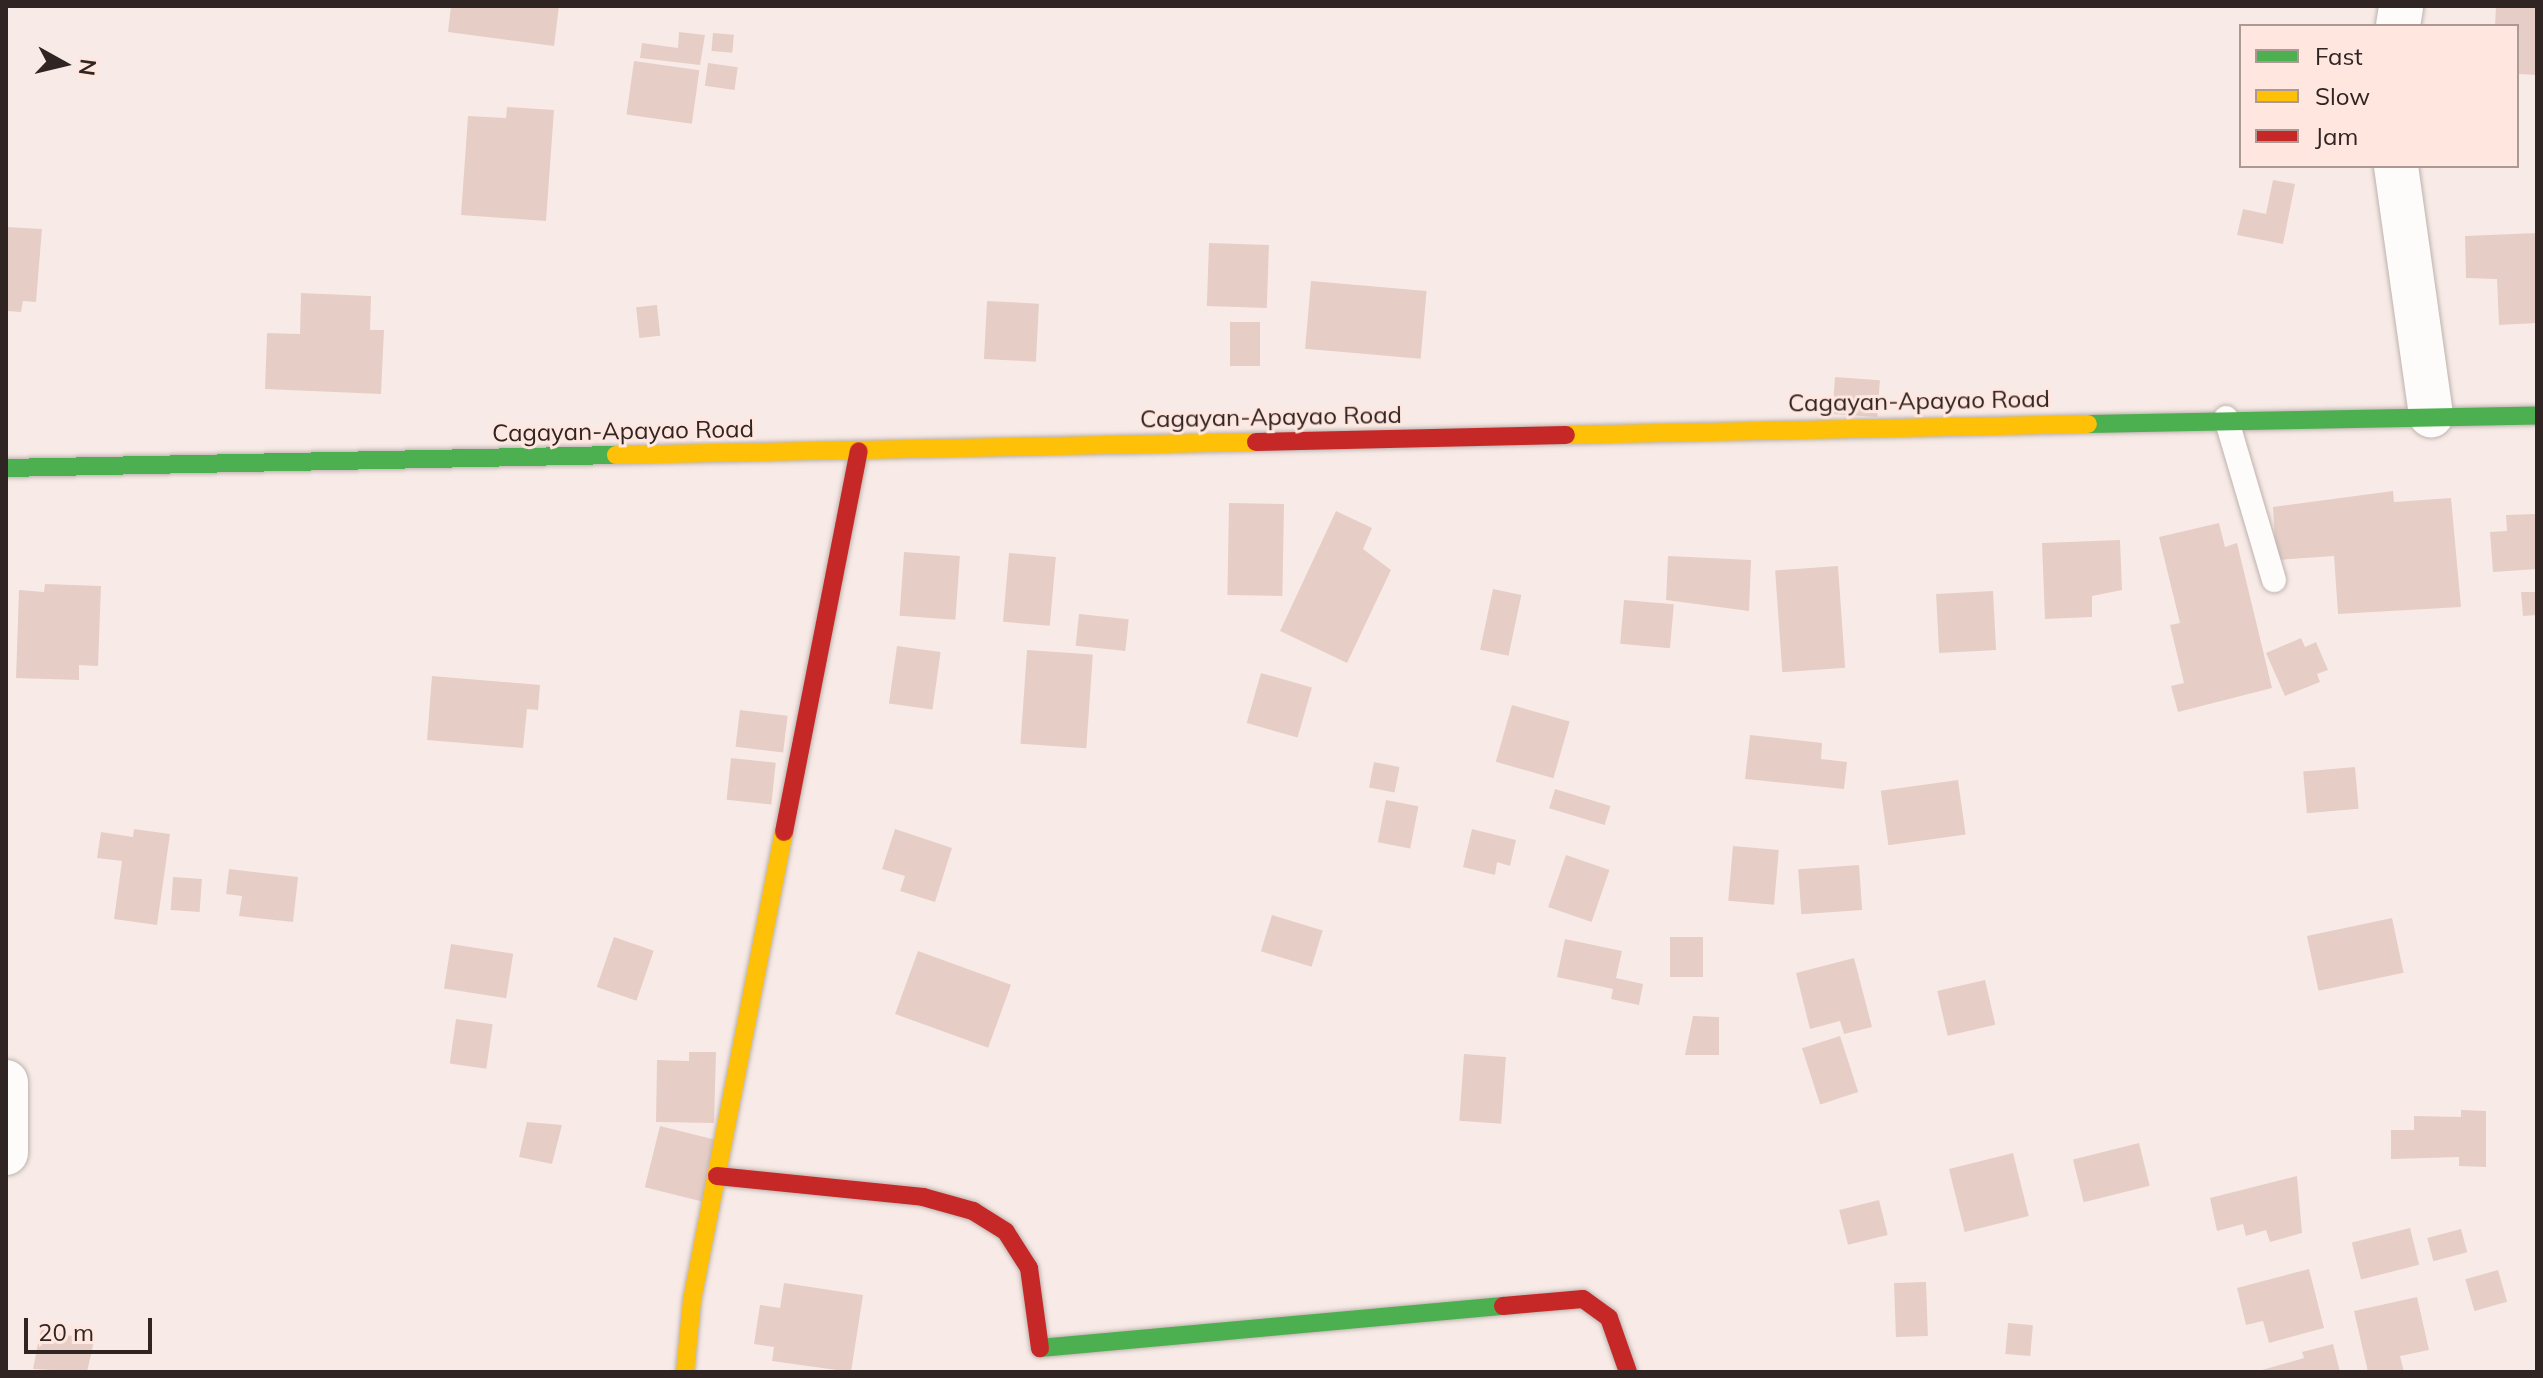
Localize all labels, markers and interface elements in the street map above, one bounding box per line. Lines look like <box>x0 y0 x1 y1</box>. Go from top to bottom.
north arrow <box>24 24 104 104</box>
legend <box>2239 24 2519 168</box>
text: Fast <box>2315 41 2363 71</box>
text: N <box>73 57 103 78</box>
text: Slow <box>2315 81 2370 111</box>
text: Jam <box>2315 121 2358 151</box>
street label: Cagayan-Apayao Road <box>1788 384 2050 418</box>
street label: Cagayan-Apayao Road <box>1140 400 1402 434</box>
street label: Cagayan-Apayao Road <box>492 414 754 448</box>
scale bar <box>28 1302 156 1352</box>
text: 20 m <box>38 1317 94 1347</box>

